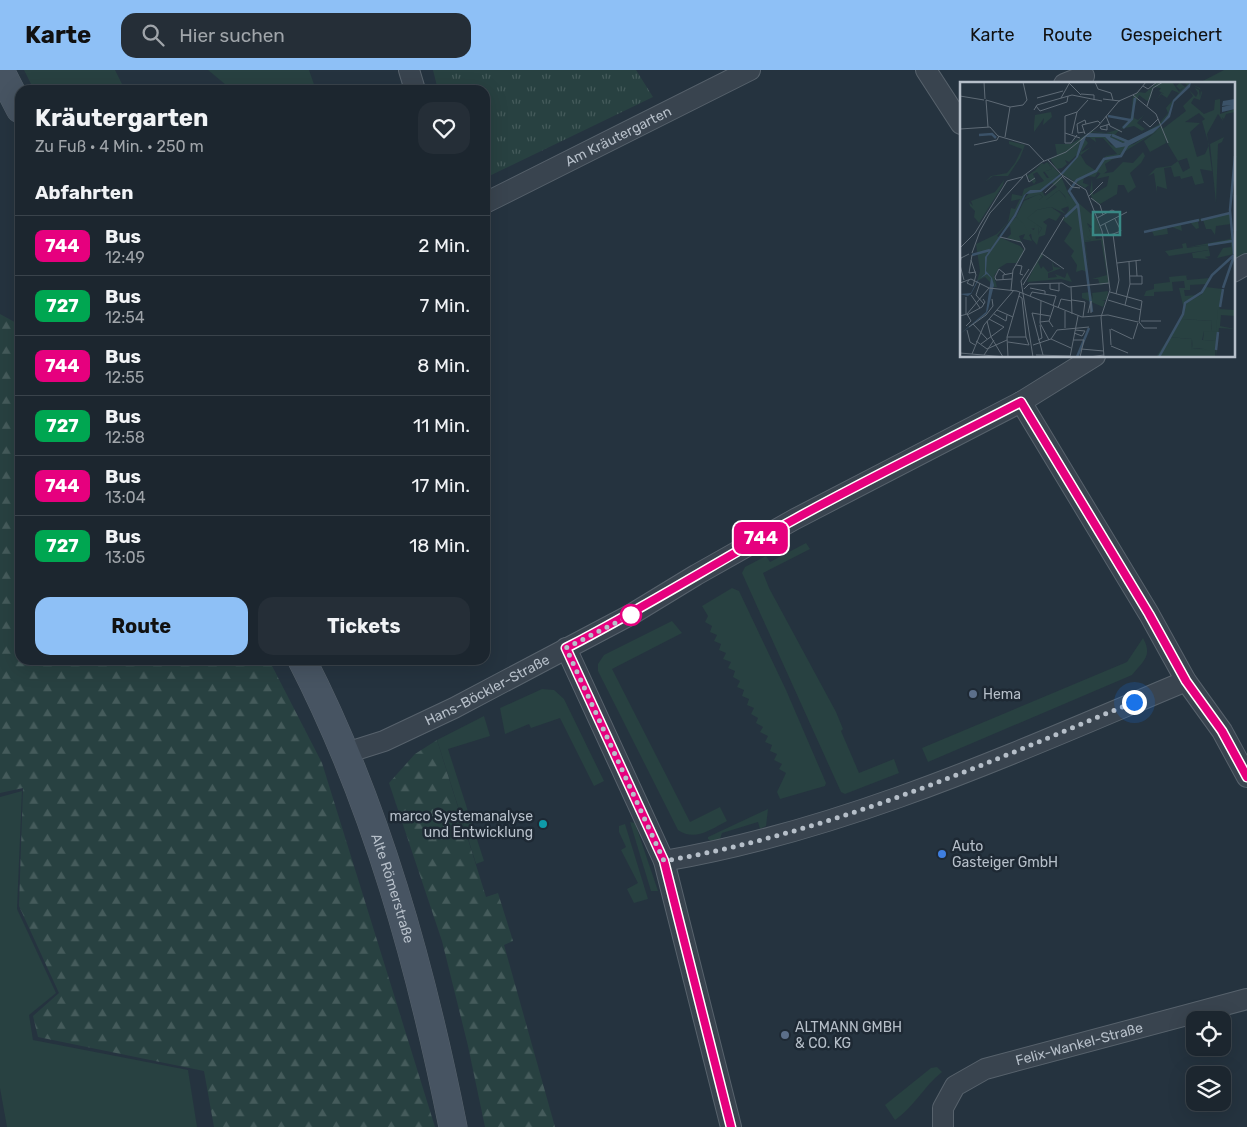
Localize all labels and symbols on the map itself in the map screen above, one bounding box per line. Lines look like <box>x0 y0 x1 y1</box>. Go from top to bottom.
inset map <box>960 82 1234 358</box>
street label: Am Kräutergarten <box>562 102 674 170</box>
line badge: 744 <box>732 522 790 554</box>
unlabelled marker <box>620 604 642 626</box>
street label: Hans-Böckler-Straße <box>422 651 553 729</box>
place label: Hema <box>983 686 1021 703</box>
marker: Hema <box>967 688 979 700</box>
your location <box>1122 690 1147 715</box>
place label: marco Systemanalyse und Entwicklung <box>390 808 533 841</box>
marker: marco Systemanalyse und Entwicklung <box>537 818 549 830</box>
street label: Alte Römerstraße <box>368 831 418 945</box>
place label: Auto Gasteiger GmbH <box>952 838 1058 871</box>
marker: Auto Gasteiger GmbH <box>936 848 948 860</box>
place label: ALTMANN GMBH & CO. KG <box>795 1019 902 1052</box>
street label: Felix-Wankel-Straße <box>1013 1019 1145 1069</box>
marker: ALTMANN GMBH & CO. KG <box>779 1029 791 1041</box>

